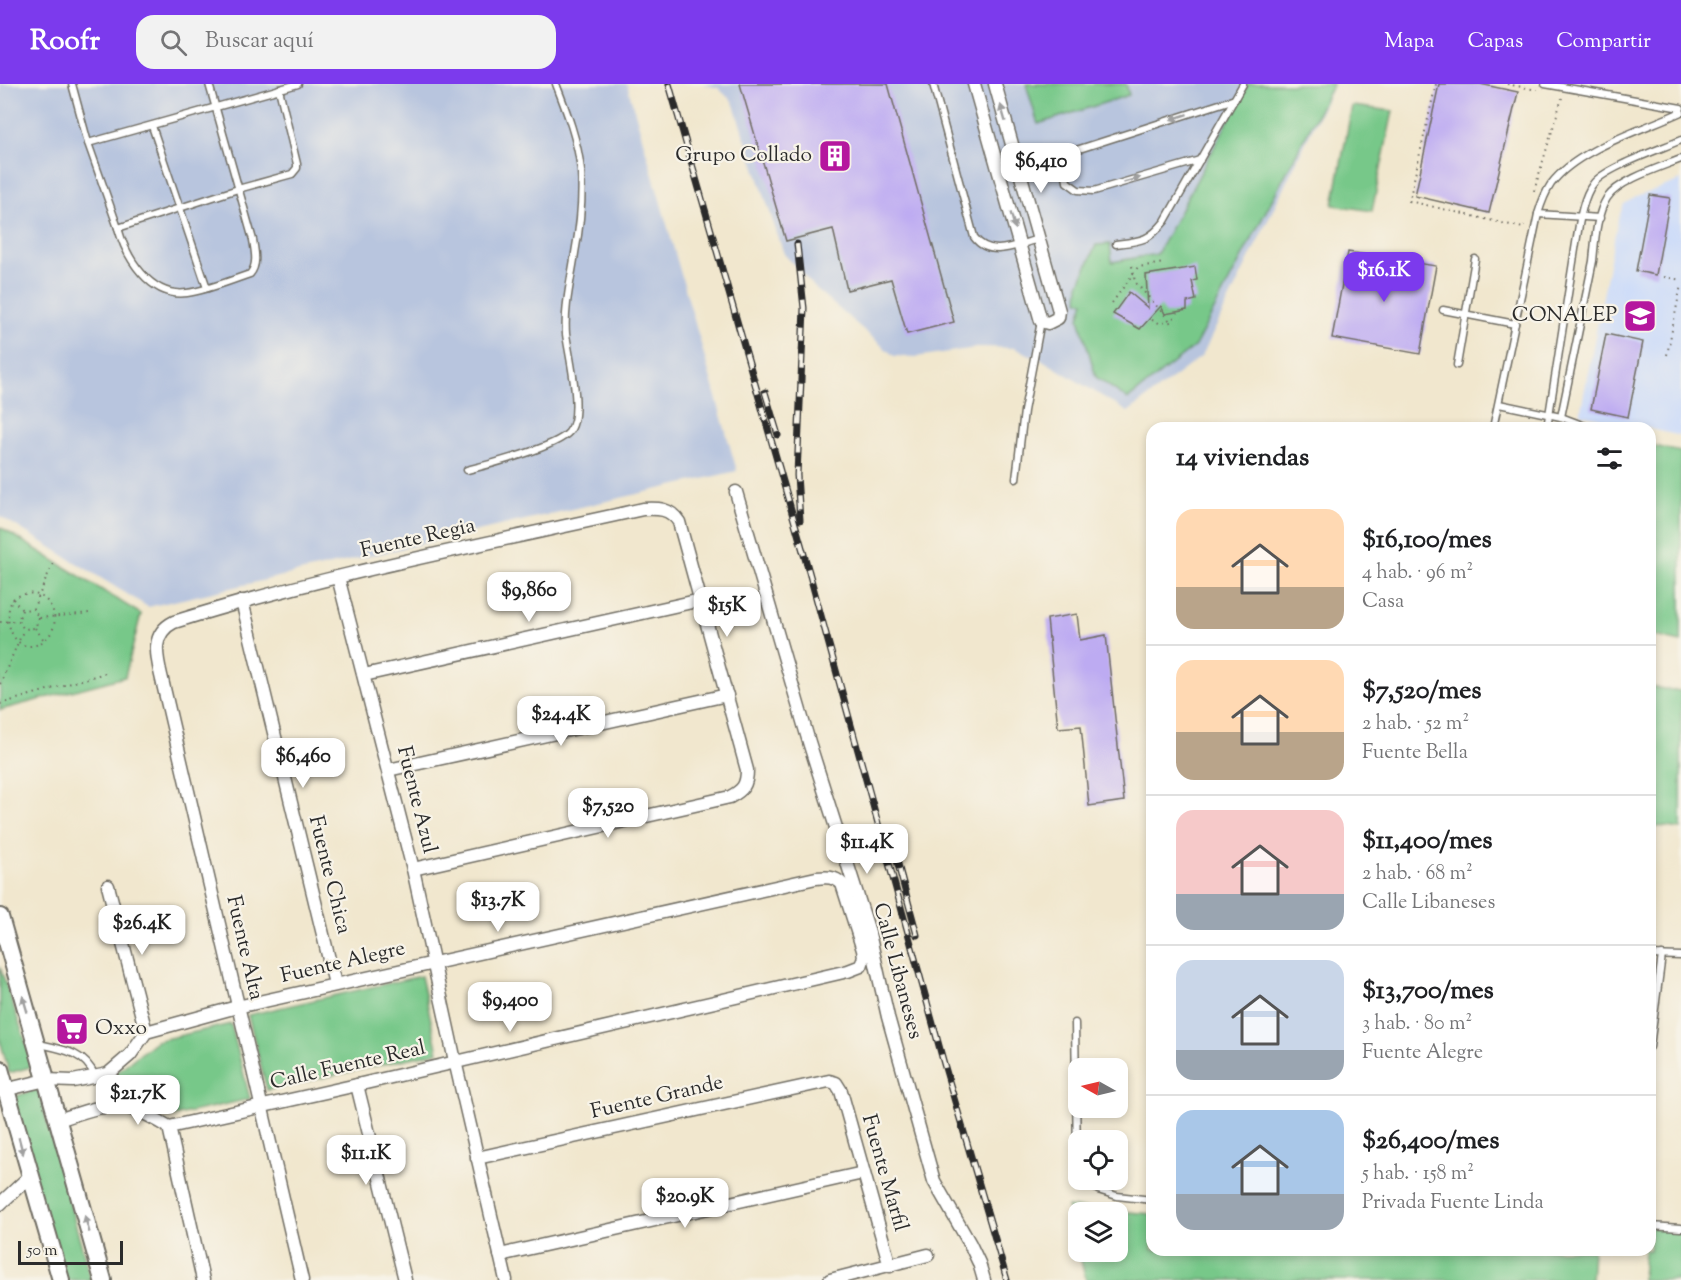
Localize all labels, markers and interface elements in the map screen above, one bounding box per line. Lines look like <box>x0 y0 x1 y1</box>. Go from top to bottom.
search box <box>136 15 556 69</box>
text: Roofr <box>30 22 100 62</box>
icon: search <box>157 26 190 59</box>
text: Buscar aquí <box>205 26 314 58</box>
text: Mapa <box>1384 27 1434 57</box>
text: Capas <box>1467 27 1523 57</box>
text: Compartir <box>1556 27 1651 57</box>
one-way arrow <box>998 104 1007 122</box>
one-way arrow <box>1170 113 1188 122</box>
building icon: Grupo Collado <box>817 138 853 174</box>
place label: Grupo Collado <box>675 141 812 171</box>
pin: $6,410 <box>992 143 1090 194</box>
text: $6,410 <box>1015 148 1067 177</box>
one-way arrow <box>1123 175 1141 184</box>
one-way arrow <box>1009 212 1018 230</box>
pin: $16.1K <box>1335 252 1433 303</box>
text: $16.1K <box>1357 257 1411 286</box>
school or university icon: CONALEP <box>1622 298 1658 334</box>
place label: CONALEP <box>1512 301 1617 331</box>
text: 14 viviendas <box>1176 440 1309 477</box>
icon: filters <box>1593 442 1626 475</box>
street label: Fuente Regia <box>358 511 479 567</box>
text: $16,100/mes <box>1362 522 1492 559</box>
icon: home <box>1224 533 1296 605</box>
text: 4 hab. · 96 m² <box>1362 559 1473 588</box>
pin: $9,860 <box>480 572 578 623</box>
text: $9,860 <box>501 577 557 606</box>
pin: $15K <box>691 587 763 638</box>
text: Casa <box>1362 588 1404 617</box>
text: $15K <box>708 592 746 621</box>
text: $7,520/mes <box>1362 673 1482 710</box>
icon: home <box>1224 684 1296 756</box>
pin: $24.4K <box>512 696 610 747</box>
text: $24.4K <box>531 701 591 730</box>
text: 2 hab. · 52 m² <box>1362 710 1469 739</box>
pin: $6,460 <box>254 738 352 789</box>
text: Fuente Bella <box>1362 739 1468 768</box>
text: $6,460 <box>275 743 331 772</box>
street label: Fuente Azul <box>388 743 444 857</box>
pin: $7,520 <box>559 788 657 839</box>
text: $7,520 <box>582 793 634 822</box>
street label: Fuente Chica <box>300 813 358 938</box>
text: $11,400/mes <box>1362 823 1493 860</box>
pin: $11.4K <box>818 824 916 875</box>
text: $11.4K <box>840 829 894 858</box>
icon: home <box>1224 834 1296 906</box>
text: 2 hab. · 68 m² <box>1362 860 1473 889</box>
pin: $13.7K <box>449 882 547 933</box>
text: $13.7K <box>470 887 526 916</box>
text: Calle Libaneses <box>1362 889 1495 918</box>
street label: Fuente Alta <box>217 893 271 1004</box>
street label: Calle Libaneses <box>864 900 930 1042</box>
pin: $26.4K <box>93 905 191 956</box>
text: $26.4K <box>112 910 172 939</box>
street label: Fuente Alegre <box>278 934 408 992</box>
text: $13,700/mes <box>1362 973 1494 1010</box>
pin: $9,400 <box>461 982 559 1033</box>
icon: home <box>1224 984 1296 1056</box>
text: $9,400 <box>482 987 538 1016</box>
one-way arrow <box>19 995 29 1013</box>
text: 3 hab. · 80 m² <box>1362 1010 1472 1039</box>
supermarket icon: Oxxo <box>54 1011 90 1047</box>
place label: Oxxo <box>95 1014 147 1044</box>
street label: Calle Fuente Real <box>267 1034 429 1098</box>
text: Fuente Alegre <box>1362 1039 1483 1068</box>
north arrow <box>1068 1058 1128 1118</box>
map controls <box>1068 1058 1128 1262</box>
street label: Fuente Grande <box>588 1068 726 1128</box>
pin: $21.7K <box>89 1075 187 1126</box>
text: $21.7K <box>110 1080 166 1109</box>
street label: Fuente Marfil <box>853 1111 915 1235</box>
text: $26,400/mes <box>1362 1123 1499 1160</box>
button: locate <box>1068 1130 1128 1190</box>
icon: home <box>1224 1134 1296 1206</box>
pin: $11.1K <box>317 1135 415 1186</box>
one-way arrow <box>17 1137 26 1155</box>
text: $11.1K <box>341 1140 391 1169</box>
text: 5 hab. · 158 m² <box>1362 1160 1474 1189</box>
pin: $20.9K <box>636 1178 734 1229</box>
text: $20.9K <box>656 1183 714 1212</box>
text: Privada Fuente Linda <box>1362 1189 1544 1218</box>
button: layers <box>1068 1202 1128 1262</box>
one-way arrow <box>82 1215 91 1233</box>
scale bar <box>18 1238 123 1266</box>
text: 50 m <box>27 1240 58 1263</box>

